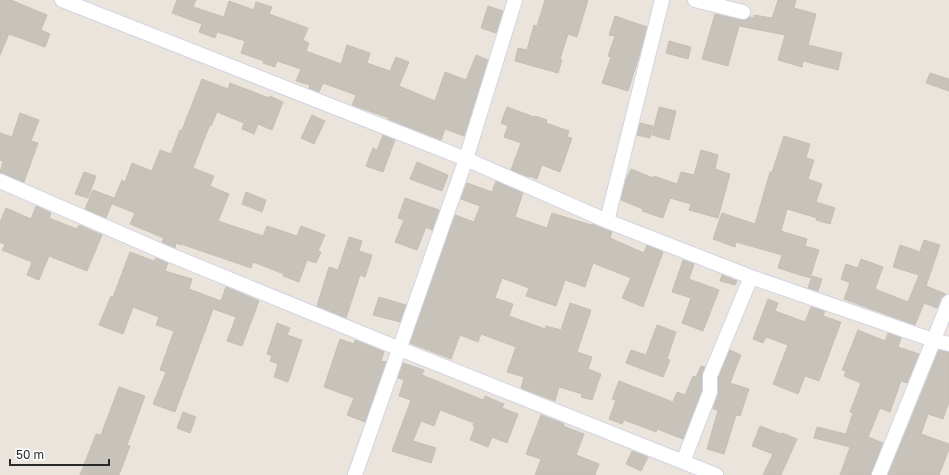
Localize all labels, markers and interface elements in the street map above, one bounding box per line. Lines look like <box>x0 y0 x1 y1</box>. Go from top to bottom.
scale bar <box>10 441 109 467</box>
text: 50 m <box>16 447 44 462</box>

